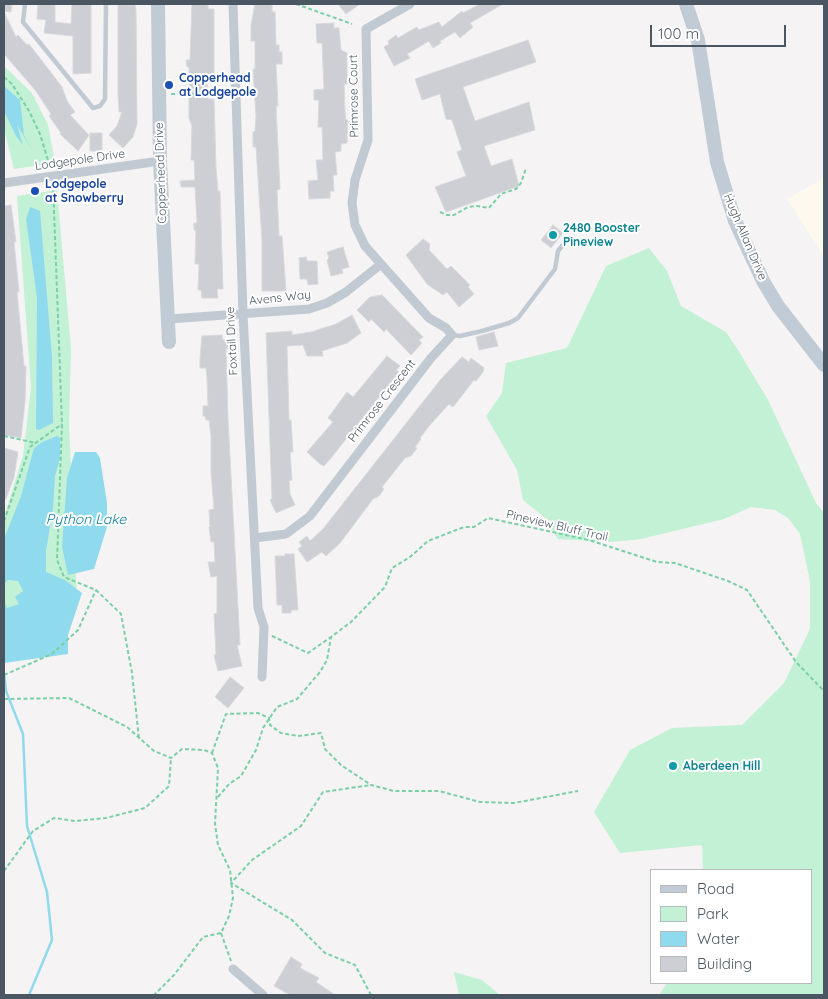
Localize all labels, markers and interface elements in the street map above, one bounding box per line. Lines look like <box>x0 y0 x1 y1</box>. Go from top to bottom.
scale bar <box>653 15 789 47</box>
text: 100 m <box>658 24 699 43</box>
street label: Primrose Court <box>346 54 362 138</box>
place label: Copperhead at Lodgepole <box>179 71 256 99</box>
marker: Copperhead at Lodgepole <box>163 79 175 91</box>
street label: Copperhead Drive <box>152 122 170 224</box>
street label: Lodgepole Drive <box>34 147 126 173</box>
place label: Lodgepole at Snowberry <box>45 177 124 205</box>
marker: Lodgepole at Snowberry <box>29 185 41 197</box>
street label: Hugh Allan Drive <box>720 192 770 282</box>
place label: 2480 Booster Pineview <box>563 221 640 249</box>
marker: 2480 Booster Pineview <box>547 229 559 241</box>
street label: Avens Way <box>248 288 312 308</box>
street label: Foxtail Drive <box>223 306 241 376</box>
street label: Primrose Crescent <box>345 357 419 445</box>
street label: Pineview Bluff Trail <box>505 507 609 545</box>
water label: Python Lake <box>46 512 126 528</box>
place label: Aberdeen Hill <box>683 759 760 773</box>
marker: Aberdeen Hill <box>667 760 679 772</box>
legend <box>650 869 813 984</box>
text: Road <box>697 879 734 898</box>
text: Park <box>697 904 729 923</box>
text: Water <box>697 929 740 948</box>
text: Building <box>697 954 752 973</box>

